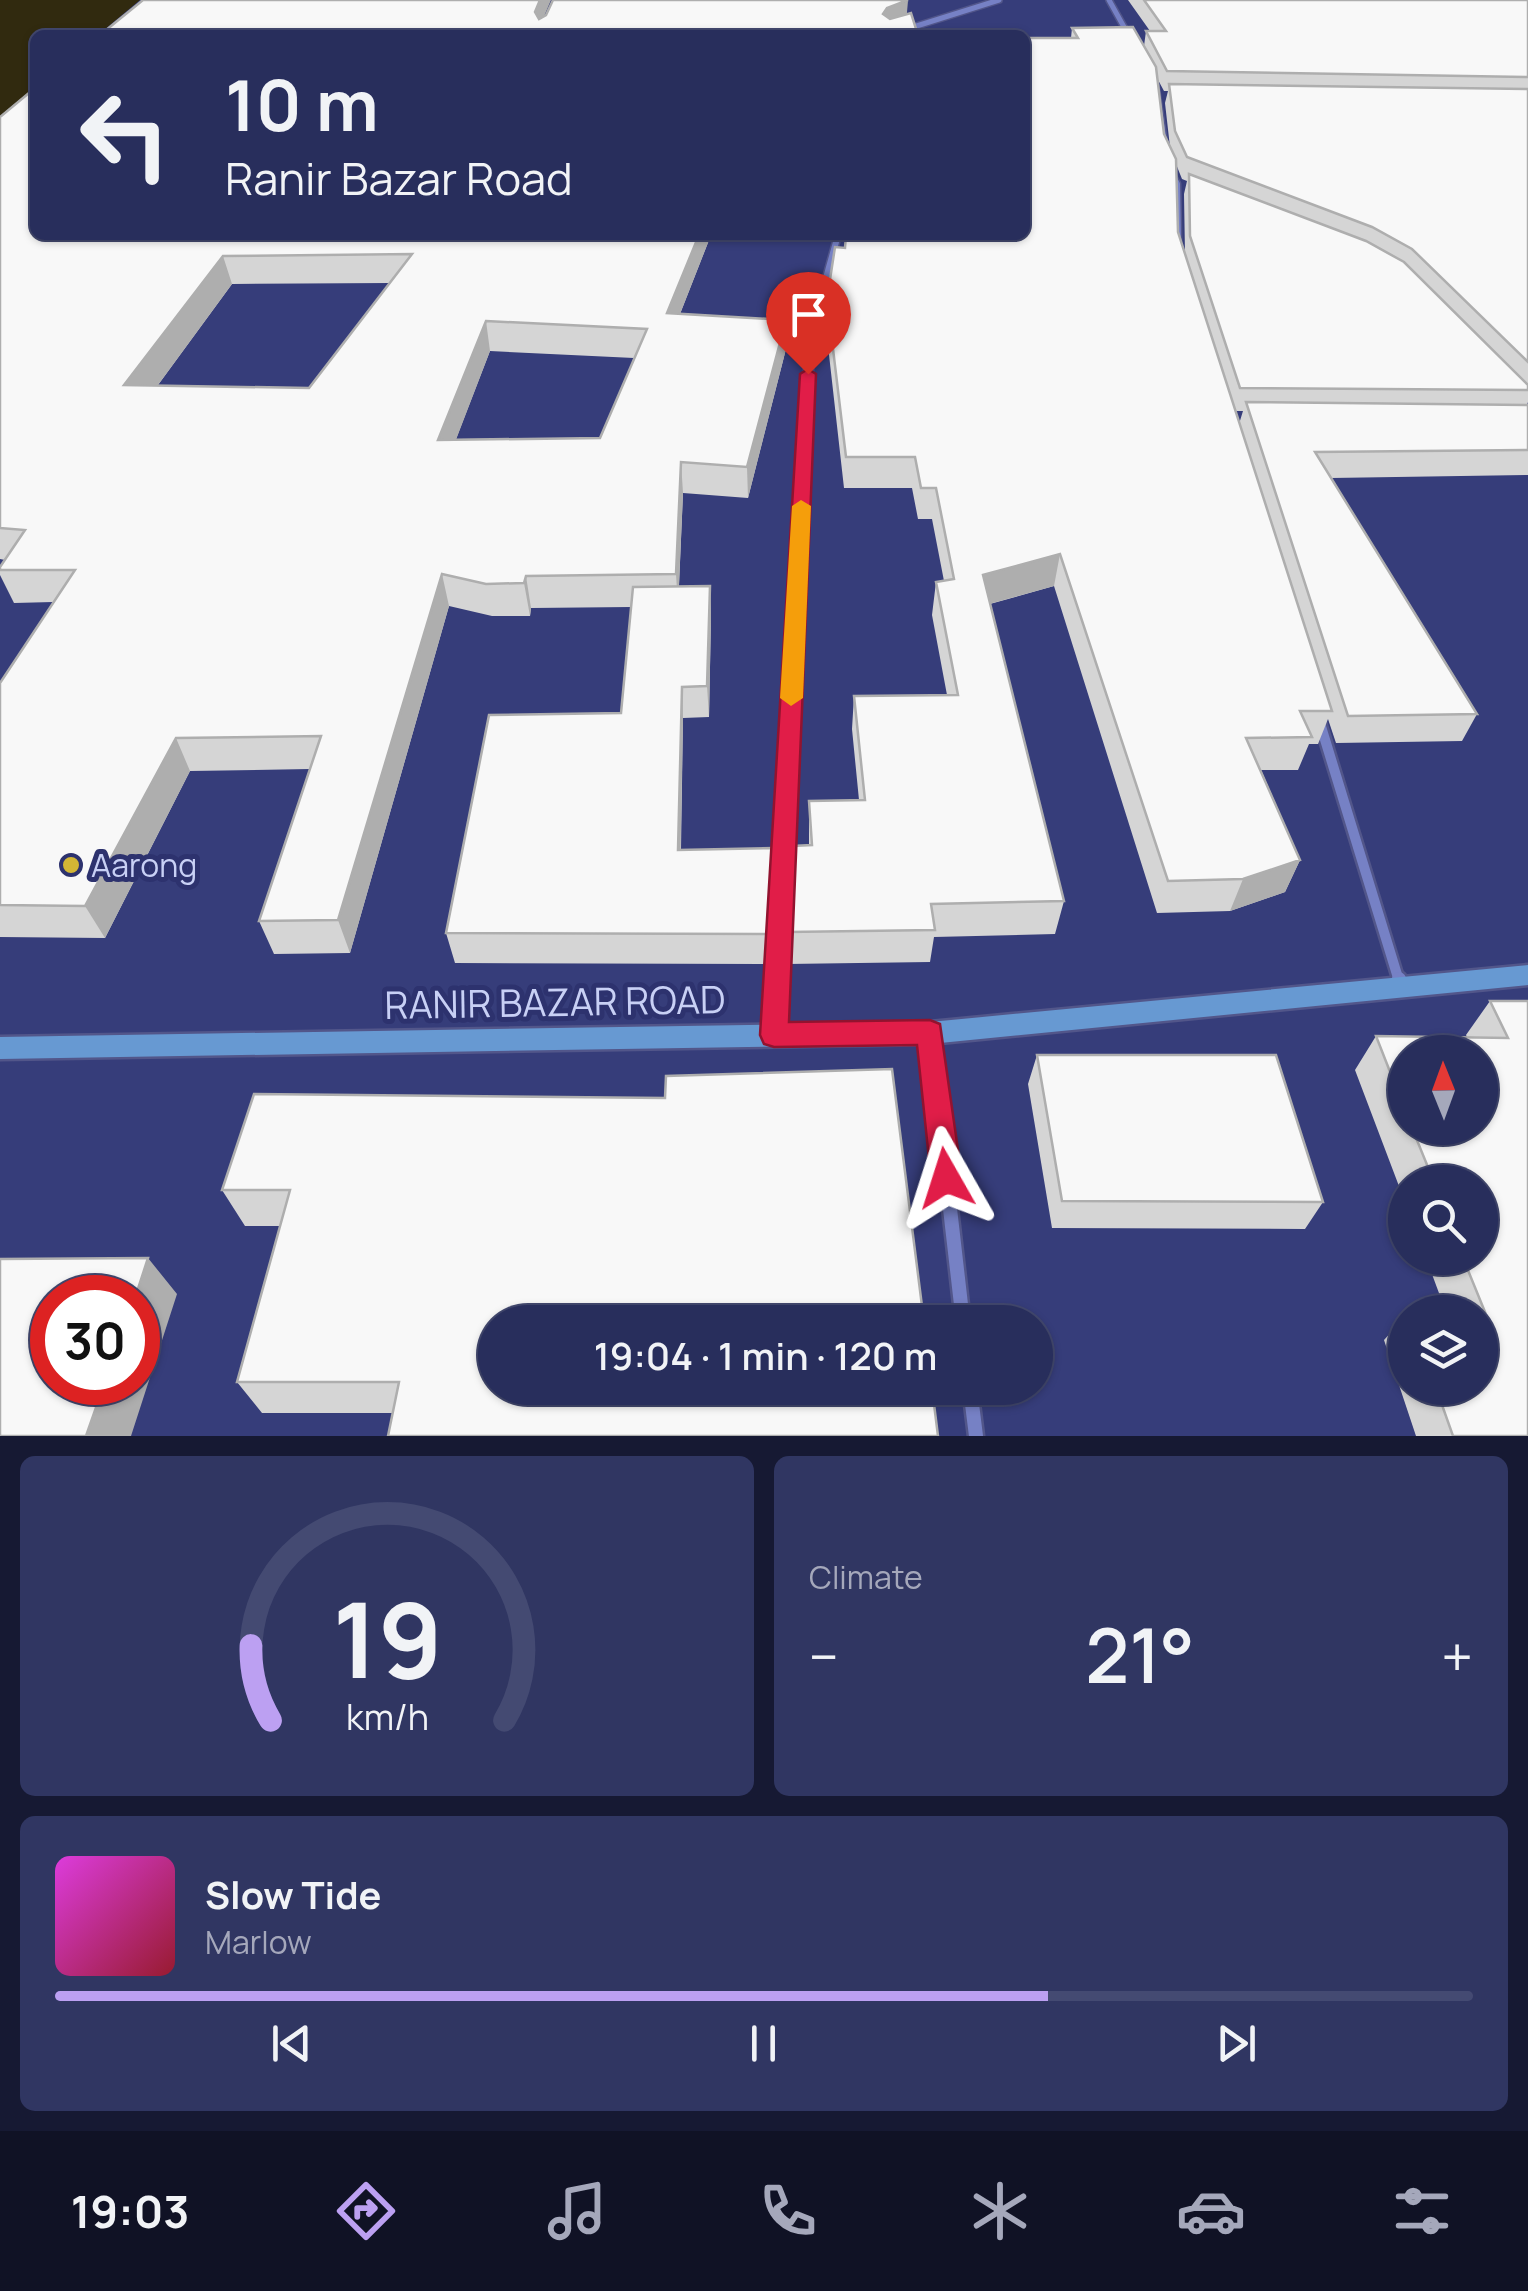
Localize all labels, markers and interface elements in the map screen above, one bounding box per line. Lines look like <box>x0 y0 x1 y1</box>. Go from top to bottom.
text: 10 m <box>225 56 379 152</box>
icon: left <box>60 70 190 200</box>
text: Ranir Bazar Road <box>225 147 573 209</box>
pin <box>766 272 851 375</box>
icon: arrive <box>781 287 836 342</box>
place label: Aarong <box>91 843 197 887</box>
marker: Aarong <box>60 854 82 876</box>
street label: RANIR BAZAR ROAD <box>384 972 726 1030</box>
north arrow <box>1388 1035 1498 1145</box>
map controls <box>1388 1035 1498 1405</box>
position arrow <box>894 1126 998 1230</box>
button: search <box>1388 1165 1498 1275</box>
speed limit sign: 30 <box>30 1275 160 1405</box>
button: layers <box>1388 1295 1498 1405</box>
text: 19:04 · 1 min · 120 m <box>594 1329 937 1381</box>
text: Climate <box>809 1555 923 1599</box>
text: 19 <box>332 1567 442 1709</box>
text: 21° <box>1085 1603 1195 1706</box>
text: − <box>809 1618 839 1694</box>
text: + <box>1441 1618 1473 1694</box>
text: km/h <box>345 1692 429 1741</box>
text: Slow Tide <box>205 1868 382 1920</box>
text: Marlow <box>205 1920 312 1964</box>
icon: previous <box>264 2016 319 2071</box>
icon: pause <box>736 2016 791 2071</box>
icon: next <box>1209 2016 1264 2071</box>
icon: directions <box>331 2176 401 2246</box>
icon: music <box>542 2176 612 2246</box>
icon: phone <box>753 2176 823 2246</box>
icon: climate <box>965 2176 1035 2246</box>
icon: car <box>1176 2176 1246 2246</box>
icon: filters <box>1387 2176 1457 2246</box>
text: 19:03 <box>71 2180 190 2242</box>

